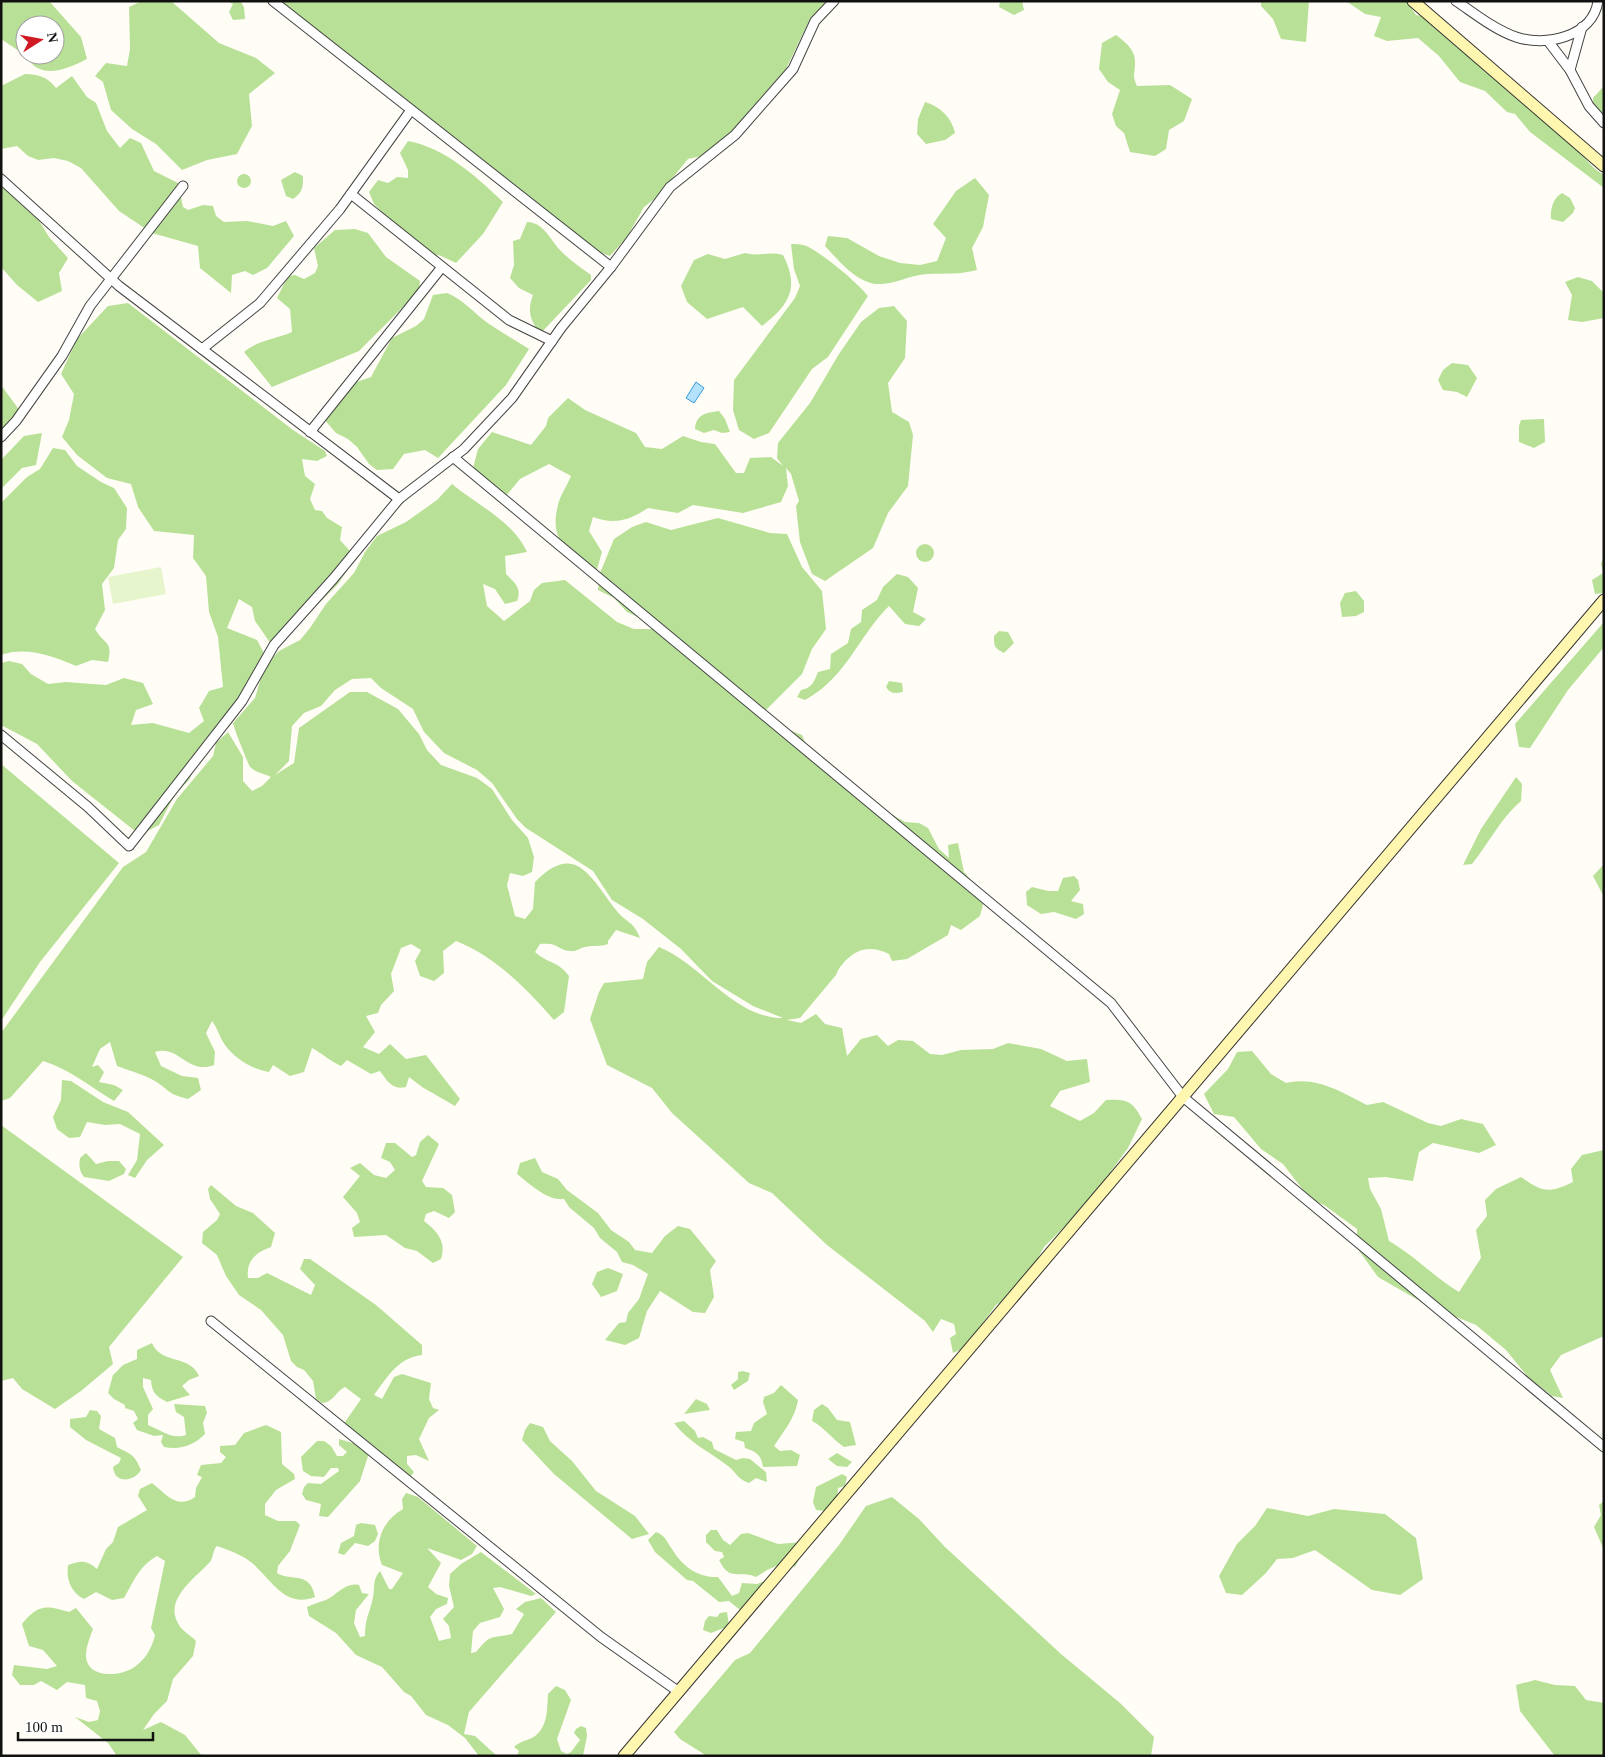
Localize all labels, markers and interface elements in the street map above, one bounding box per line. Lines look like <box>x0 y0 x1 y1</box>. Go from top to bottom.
north arrow <box>15 15 65 65</box>
text: N <box>44 31 61 44</box>
scale bar <box>18 1710 152 1742</box>
text: 100 m <box>25 1719 63 1735</box>

